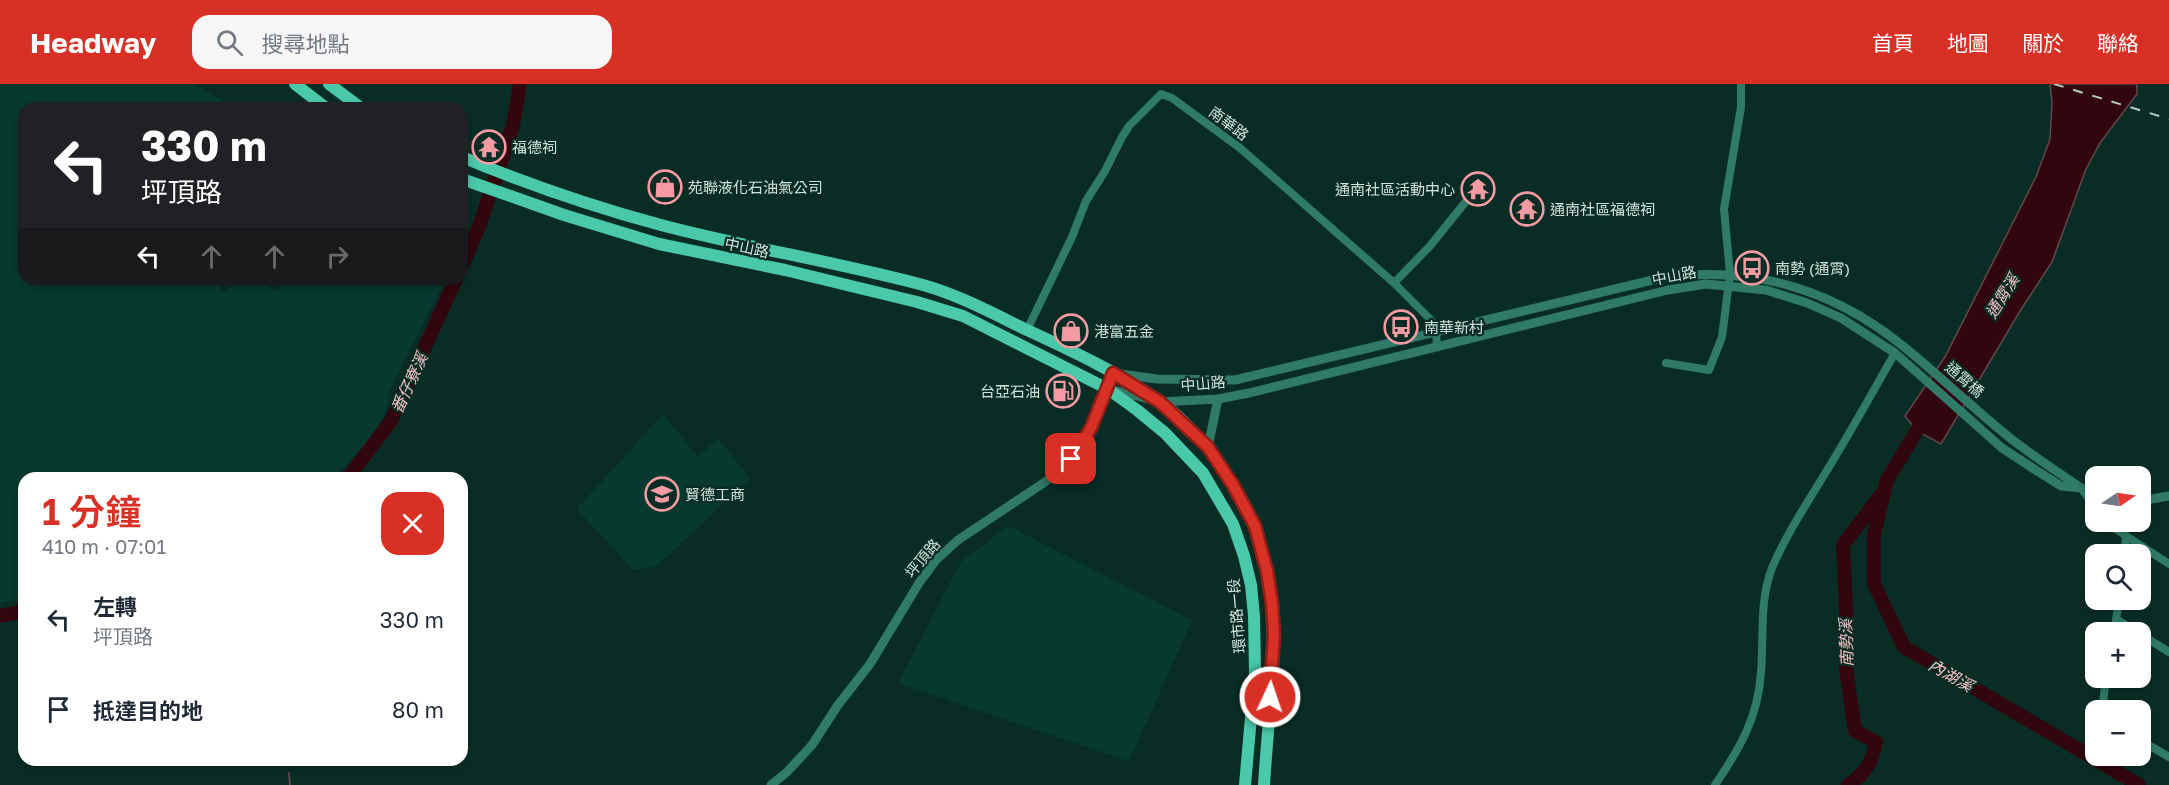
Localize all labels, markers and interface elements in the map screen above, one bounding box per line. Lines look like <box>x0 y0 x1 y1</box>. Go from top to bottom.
search box <box>192 15 612 69</box>
text: Headway <box>30 26 156 59</box>
icon: search <box>213 26 246 59</box>
text: 搜尋地點 <box>261 30 349 57</box>
text: 首頁 <box>1872 30 1914 56</box>
text: 地圖 <box>1947 30 1989 56</box>
text: 關於 <box>2022 30 2064 56</box>
text: 聯絡 <box>2097 30 2139 56</box>
street label: 南華路 <box>1206 102 1252 144</box>
text: 330 m <box>141 120 267 170</box>
icon: left <box>42 126 120 204</box>
temple icon: 福德祠 <box>471 129 507 165</box>
place label: 福德祠 <box>512 138 557 156</box>
shop icon: 苑聯液化石油氣公司 <box>647 169 683 205</box>
temple icon: 通南社區活動中心 <box>1460 171 1496 207</box>
text: 坪頂路 <box>141 176 222 208</box>
place label: 苑聯液化石油氣公司 <box>688 178 823 196</box>
place label: 通南社區活動中心 <box>1335 180 1455 198</box>
temple icon: 通南社區福德祠 <box>1509 191 1545 227</box>
place label: 通南社區福德祠 <box>1550 200 1655 218</box>
street label: 中山路 <box>723 234 771 260</box>
icon: left <box>132 240 165 273</box>
icon: ahead <box>195 240 228 273</box>
icon: ahead <box>258 240 291 273</box>
icon: right <box>321 240 354 273</box>
bus stop icon: 南勢 (通霄) <box>1734 250 1770 286</box>
place label: 南勢 (通霄) <box>1775 259 1850 277</box>
street label: 中山路 <box>1650 262 1698 288</box>
water label: 通霄溪 <box>1981 269 2024 322</box>
bus stop icon: 南華新村 <box>1383 309 1419 345</box>
shop icon: 港富五金 <box>1053 313 1089 349</box>
place label: 南華新村 <box>1424 318 1484 336</box>
place label: 港富五金 <box>1094 322 1154 340</box>
water label: 番仔寮溪 <box>386 348 432 416</box>
street label: 通霄橋 <box>1942 357 1988 401</box>
street label: 中山路 <box>1180 372 1226 394</box>
fuel station icon: 台亞石油 <box>1045 373 1081 409</box>
place label: 台亞石油 <box>980 382 1040 400</box>
pin <box>1045 433 1096 484</box>
icon: arrive <box>1054 442 1087 475</box>
north arrow <box>2085 466 2151 532</box>
map controls <box>2085 466 2151 766</box>
school or university icon: 賢德工商 <box>644 476 680 512</box>
place label: 賢德工商 <box>685 485 745 503</box>
text: 1 分鐘 <box>42 490 141 533</box>
button: close <box>381 492 444 555</box>
text: 410 m · 07:01 <box>42 534 166 558</box>
street label: 坪頂路 <box>901 535 943 581</box>
button: search <box>2085 544 2151 610</box>
street label: 環市路一段 <box>1224 578 1248 654</box>
text: 左轉 <box>93 593 137 620</box>
icon: left <box>42 603 75 636</box>
text: 330 m <box>380 606 444 633</box>
water label: 南勢溪 <box>1835 617 1857 667</box>
button: + <box>2085 622 2151 688</box>
text: 坪頂路 <box>93 624 153 648</box>
water label: 內湖溪 <box>1925 654 1979 697</box>
position arrow <box>1238 665 1302 729</box>
icon: arrive <box>42 693 75 726</box>
text: 80 m <box>392 696 444 723</box>
text: 抵達目的地 <box>93 697 203 724</box>
button: − <box>2085 700 2151 766</box>

